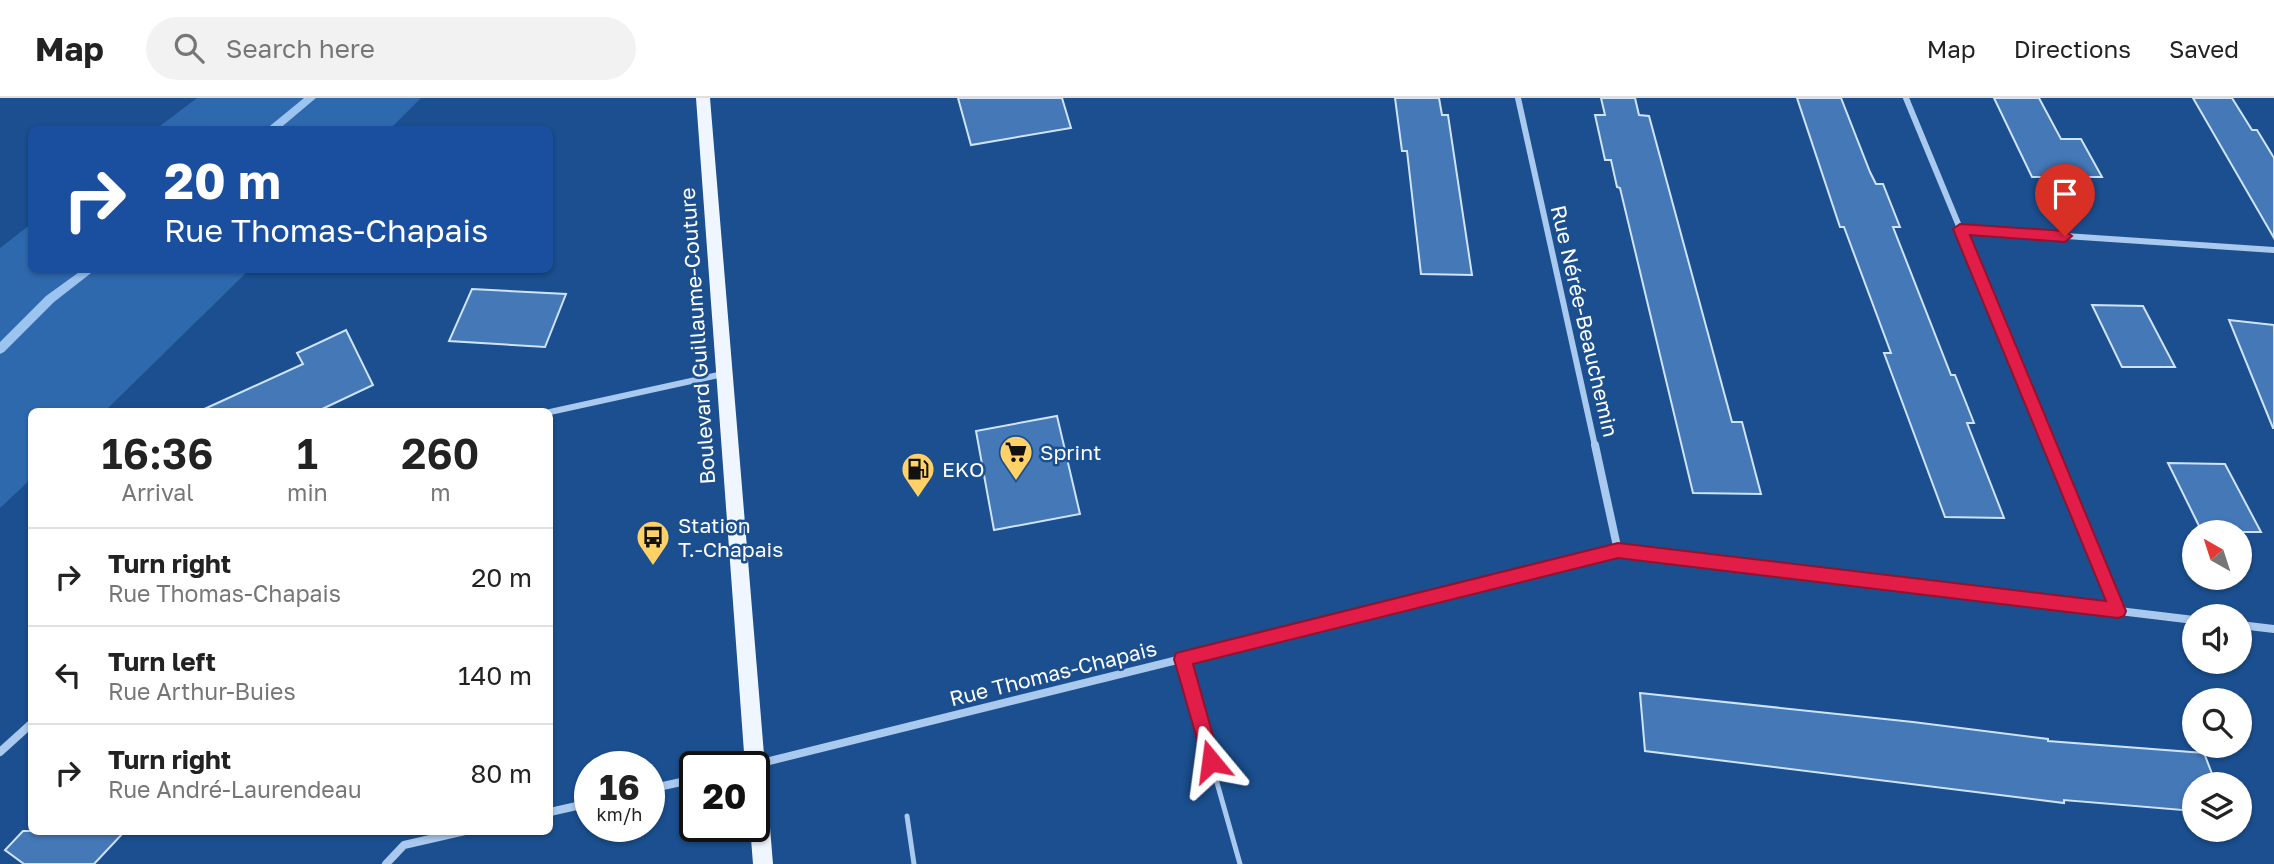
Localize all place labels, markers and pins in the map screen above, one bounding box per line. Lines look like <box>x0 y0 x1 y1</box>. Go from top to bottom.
pin <box>2035 164 2095 236</box>
supermarket icon: Sprint <box>997 433 1035 482</box>
place label: Sprint <box>1040 439 1101 465</box>
fuel station icon: EKO <box>899 450 937 499</box>
place label: EKO <box>942 456 984 482</box>
place label: Station T.-Chapais <box>678 512 783 562</box>
bus stop icon: Station T.-Chapais <box>634 518 672 567</box>

